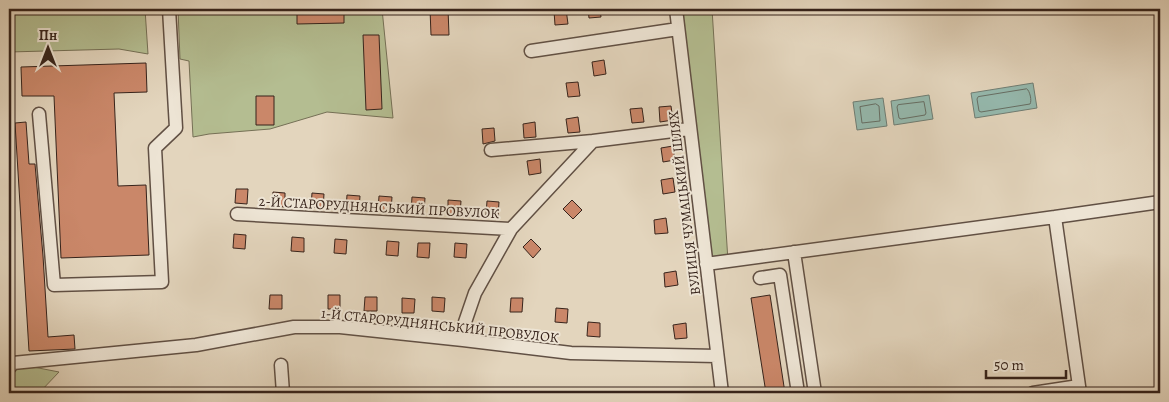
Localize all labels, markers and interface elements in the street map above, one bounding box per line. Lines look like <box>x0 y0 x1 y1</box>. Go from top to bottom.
north arrow <box>22 22 72 72</box>
text: Пн <box>39 26 57 45</box>
street label: ВУЛИЦЯ ЧУМАЦЬКИЙ ШЛЯХ <box>664 109 705 296</box>
street label: 2-Й СТАРОРУДНЯНСЬКИЙ ПРОВУЛОК <box>258 192 500 223</box>
street label: 1-Й СТАРОРУДНЯНСЬКИЙ ПРОВУЛОК <box>320 304 560 347</box>
scale bar <box>986 347 1066 379</box>
text: 50 m <box>994 355 1024 375</box>

